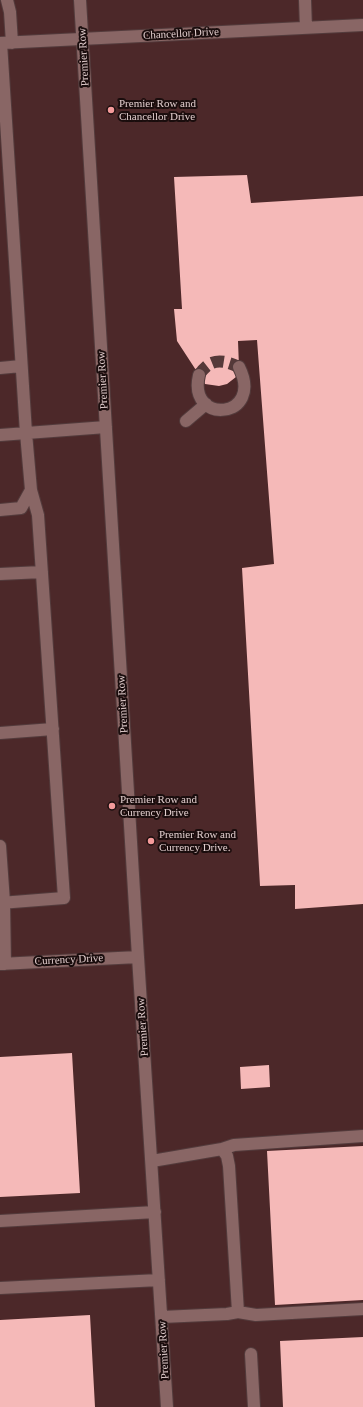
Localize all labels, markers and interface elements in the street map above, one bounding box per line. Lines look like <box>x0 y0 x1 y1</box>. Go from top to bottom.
street label: Chancellor Drive <box>143 25 219 43</box>
street label: Premier Row <box>76 28 92 86</box>
place label: Premier Row and Chancellor Drive <box>119 97 196 123</box>
marker: Premier Row and Chancellor Drive <box>106 105 116 115</box>
street label: Premier Row <box>95 351 111 409</box>
street label: Premier Row <box>115 675 131 733</box>
place label: Premier Row and Currency Drive <box>120 793 197 819</box>
marker: Premier Row and Currency Drive <box>107 801 117 811</box>
place label: Premier Row and Currency Drive. <box>159 828 236 854</box>
marker: Premier Row and Currency Drive. <box>146 836 156 846</box>
street label: Currency Drive <box>34 952 104 968</box>
street label: Premier Row <box>134 997 152 1057</box>
street label: Premier Row <box>156 1321 172 1379</box>

